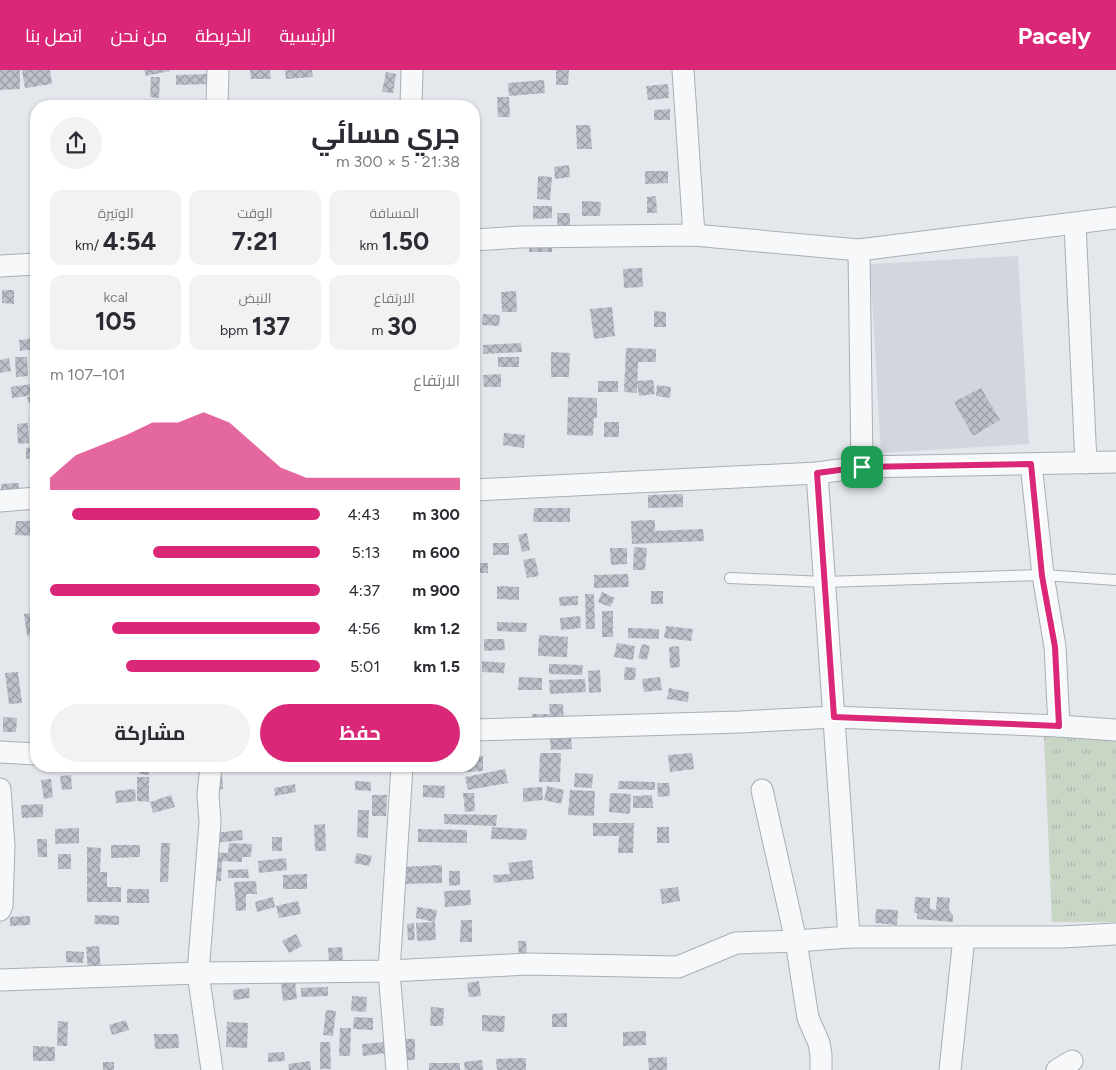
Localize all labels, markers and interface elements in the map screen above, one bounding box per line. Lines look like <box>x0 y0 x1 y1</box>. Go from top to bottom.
text: Pacely <box>1018 21 1091 50</box>
text: اتصل بنا <box>25 25 82 47</box>
text: من نحن <box>110 25 167 47</box>
text: الخريطة <box>195 25 251 47</box>
text: الرئيسية <box>279 25 336 47</box>
text: جري مسائي <box>311 116 460 150</box>
button: share <box>50 117 102 169</box>
text: 21:38 · 5 × 300 m <box>336 152 460 171</box>
text: الوتيرة <box>98 205 134 222</box>
text: الوقت <box>237 205 273 222</box>
text: المسافة <box>369 205 419 222</box>
text: 4:54 <box>103 226 156 256</box>
text: 7:21 <box>232 226 278 256</box>
text: 1.50 <box>382 226 429 256</box>
text: /km <box>75 237 103 254</box>
text: km <box>360 237 382 254</box>
text: kcal <box>103 289 128 306</box>
text: النبض <box>239 290 272 307</box>
text: الارتفاع <box>374 290 415 307</box>
text: 105 <box>95 306 136 336</box>
text: 137 <box>252 311 290 341</box>
text: 30 <box>387 311 417 341</box>
text: bpm <box>220 322 252 339</box>
text: m <box>372 322 387 339</box>
text: 101–107 m <box>50 365 125 384</box>
text: الارتفاع <box>413 371 460 390</box>
pin <box>841 446 883 488</box>
icon: arrive <box>848 453 876 481</box>
text: 4:43 <box>347 505 380 524</box>
text: 300 m <box>413 505 460 524</box>
text: 5:13 <box>351 543 380 562</box>
text: 600 m <box>412 543 460 562</box>
text: 4:37 <box>349 581 380 600</box>
text: 900 m <box>412 581 460 600</box>
text: 4:56 <box>348 619 380 638</box>
text: 1.2 km <box>414 619 460 638</box>
text: 5:01 <box>350 657 380 676</box>
text: 1.5 km <box>414 657 460 676</box>
button: مشاركة <box>50 704 250 762</box>
button: حفظ <box>260 704 460 762</box>

